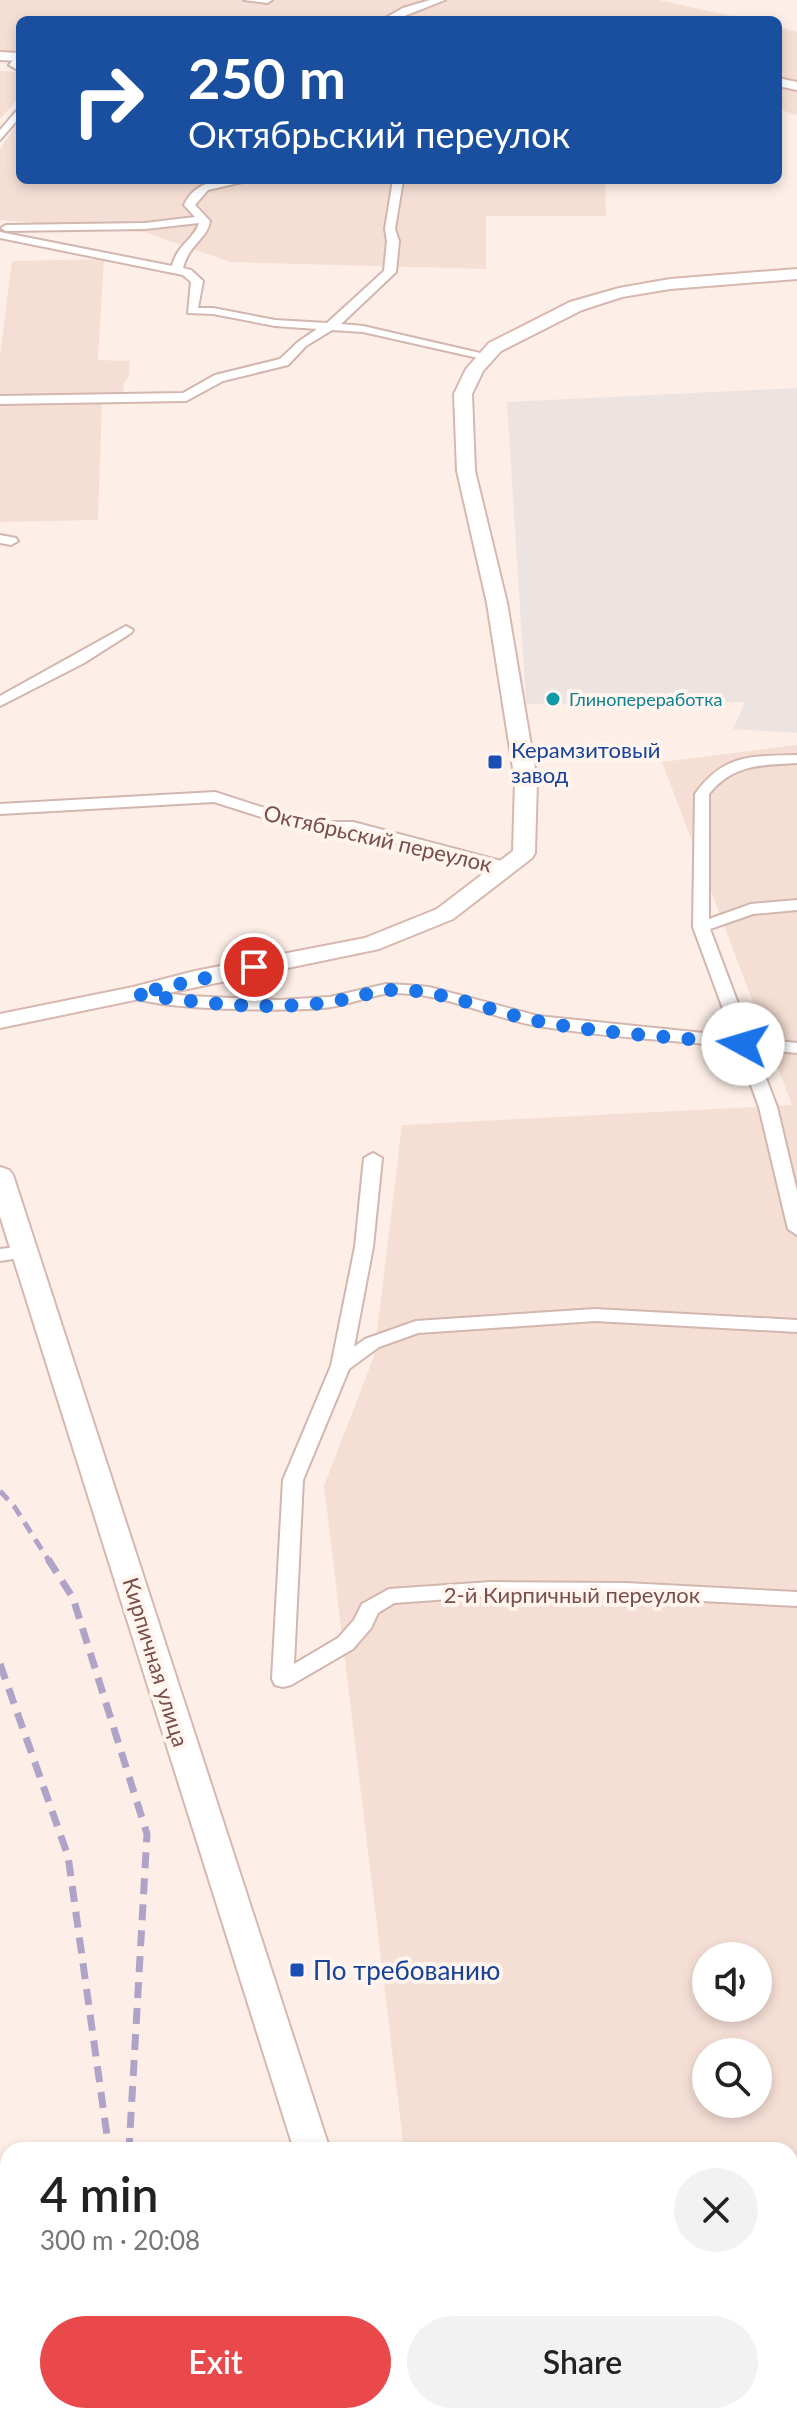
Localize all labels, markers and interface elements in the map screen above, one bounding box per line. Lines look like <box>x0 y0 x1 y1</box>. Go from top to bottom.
text: 250 m <box>188 44 346 111</box>
icon: right <box>56 48 160 152</box>
text: Октябрьский переулок <box>188 112 570 156</box>
place label: Глинопереработка <box>569 688 722 710</box>
marker: Глинопереработка <box>544 690 562 708</box>
place label: Керамзитовый завод <box>511 736 660 788</box>
marker: Керамзитовый завод <box>486 753 504 771</box>
street label: Октябрьский переулок <box>261 799 495 878</box>
pin <box>220 933 288 1001</box>
icon: arrive <box>232 945 276 989</box>
position arrow <box>701 1002 785 1086</box>
street label: Кирпичная улица <box>117 1574 195 1750</box>
street label: 2-й Кирпичный переулок <box>444 1581 701 1608</box>
map controls <box>692 1942 772 2118</box>
button: sound <box>692 1942 772 2022</box>
place label: По требованию <box>313 1954 500 1986</box>
marker: По требованию <box>288 1961 306 1979</box>
button: search <box>692 2038 772 2118</box>
text: 4 min <box>40 2165 158 2222</box>
button: close <box>674 2168 758 2252</box>
text: 300 m · 20:08 <box>40 2224 200 2256</box>
button: Exit <box>40 2316 391 2408</box>
button: Share <box>407 2316 758 2408</box>

